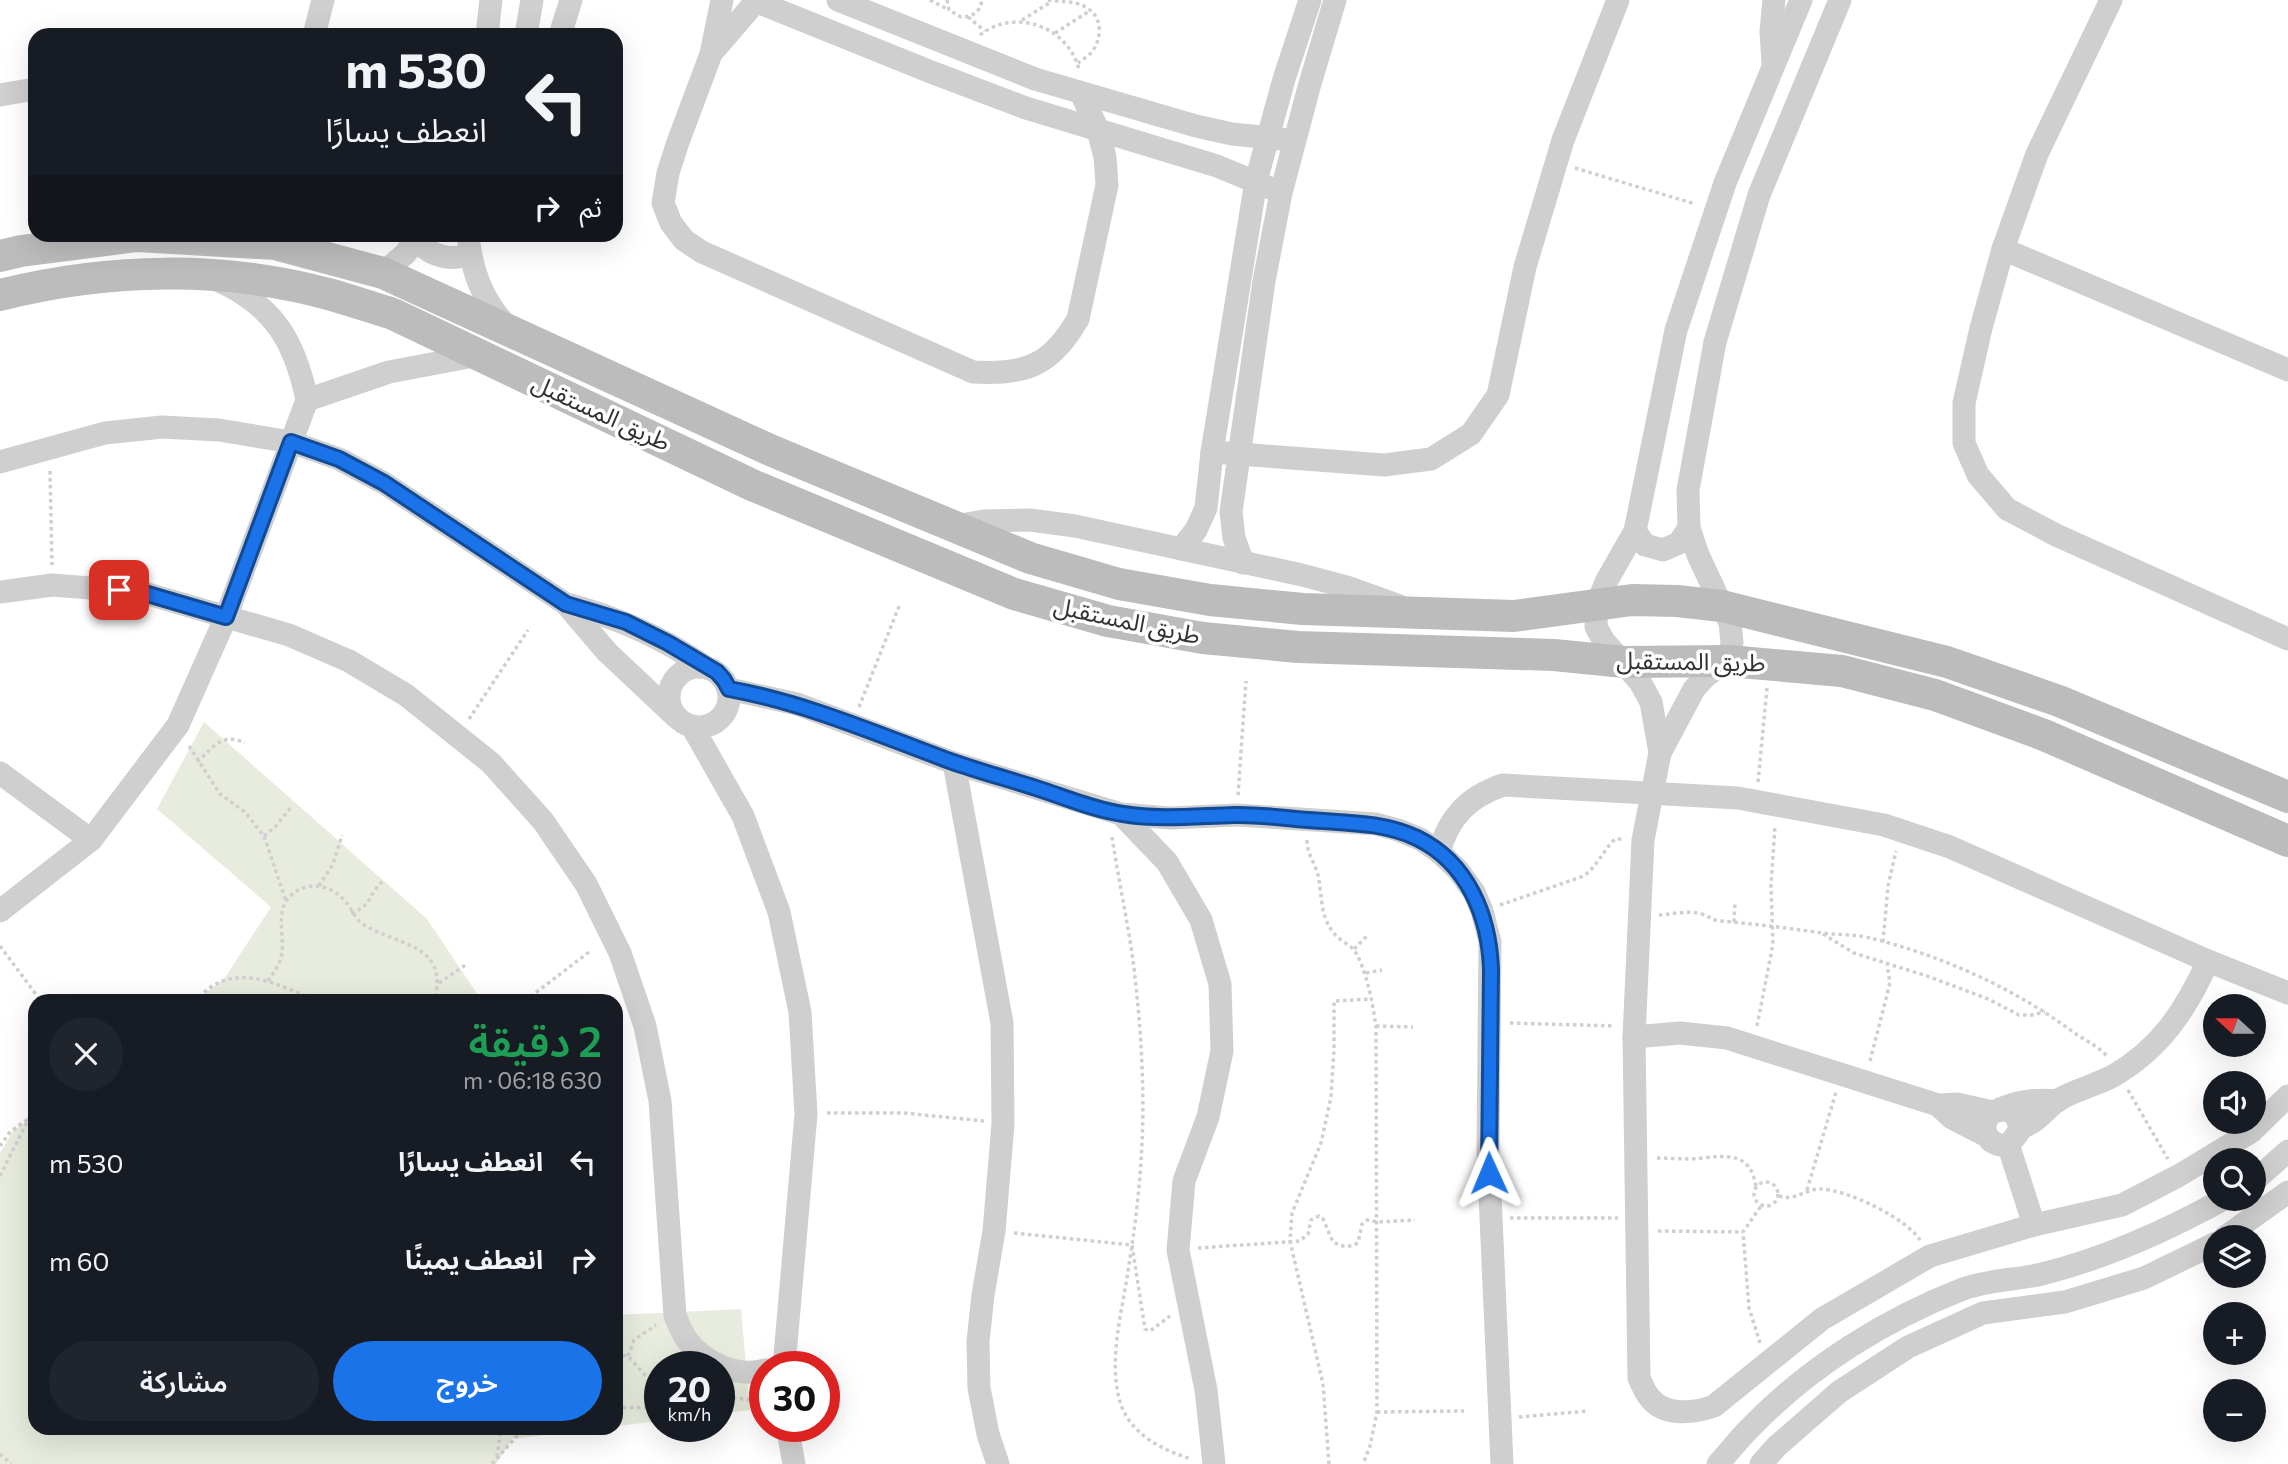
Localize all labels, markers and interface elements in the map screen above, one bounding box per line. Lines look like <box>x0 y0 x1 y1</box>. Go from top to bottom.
text: 530 m <box>345 38 487 98</box>
icon: left <box>511 56 602 147</box>
text: انعطف يسارًا <box>325 109 487 149</box>
icon: right <box>528 189 566 227</box>
text: ثم <box>580 191 602 222</box>
street label: طريق المستقبل <box>527 367 675 458</box>
pin <box>89 560 149 620</box>
icon: arrive <box>100 571 138 609</box>
street label: طريق المستقبل <box>1051 590 1203 651</box>
street label: طريق المستقبل <box>1616 645 1766 678</box>
north arrow <box>2203 994 2266 1057</box>
map controls <box>2203 994 2266 1442</box>
text: 2 دقيقة <box>468 1014 602 1066</box>
button: close <box>49 1017 123 1091</box>
text: 630 m · 06:18 <box>463 1066 602 1094</box>
button: sound <box>2203 1071 2266 1134</box>
position arrow <box>1452 1136 1526 1210</box>
icon: left <box>564 1143 602 1181</box>
text: انعطف يسارًا <box>398 1145 543 1176</box>
text: 530 m <box>49 1147 123 1178</box>
button: search <box>2203 1148 2266 1211</box>
button: layers <box>2203 1225 2266 1288</box>
icon: right <box>564 1241 602 1279</box>
text: انعطف يمينًا <box>405 1243 543 1274</box>
text: 60 m <box>49 1245 109 1276</box>
button: + <box>2203 1302 2266 1365</box>
button: مشاركة <box>49 1341 319 1421</box>
button: خروج <box>333 1341 602 1421</box>
speed limit sign: 30 <box>749 1351 840 1442</box>
text: 20 <box>668 1366 711 1409</box>
button: − <box>2203 1379 2266 1442</box>
text: km/h <box>668 1403 711 1425</box>

